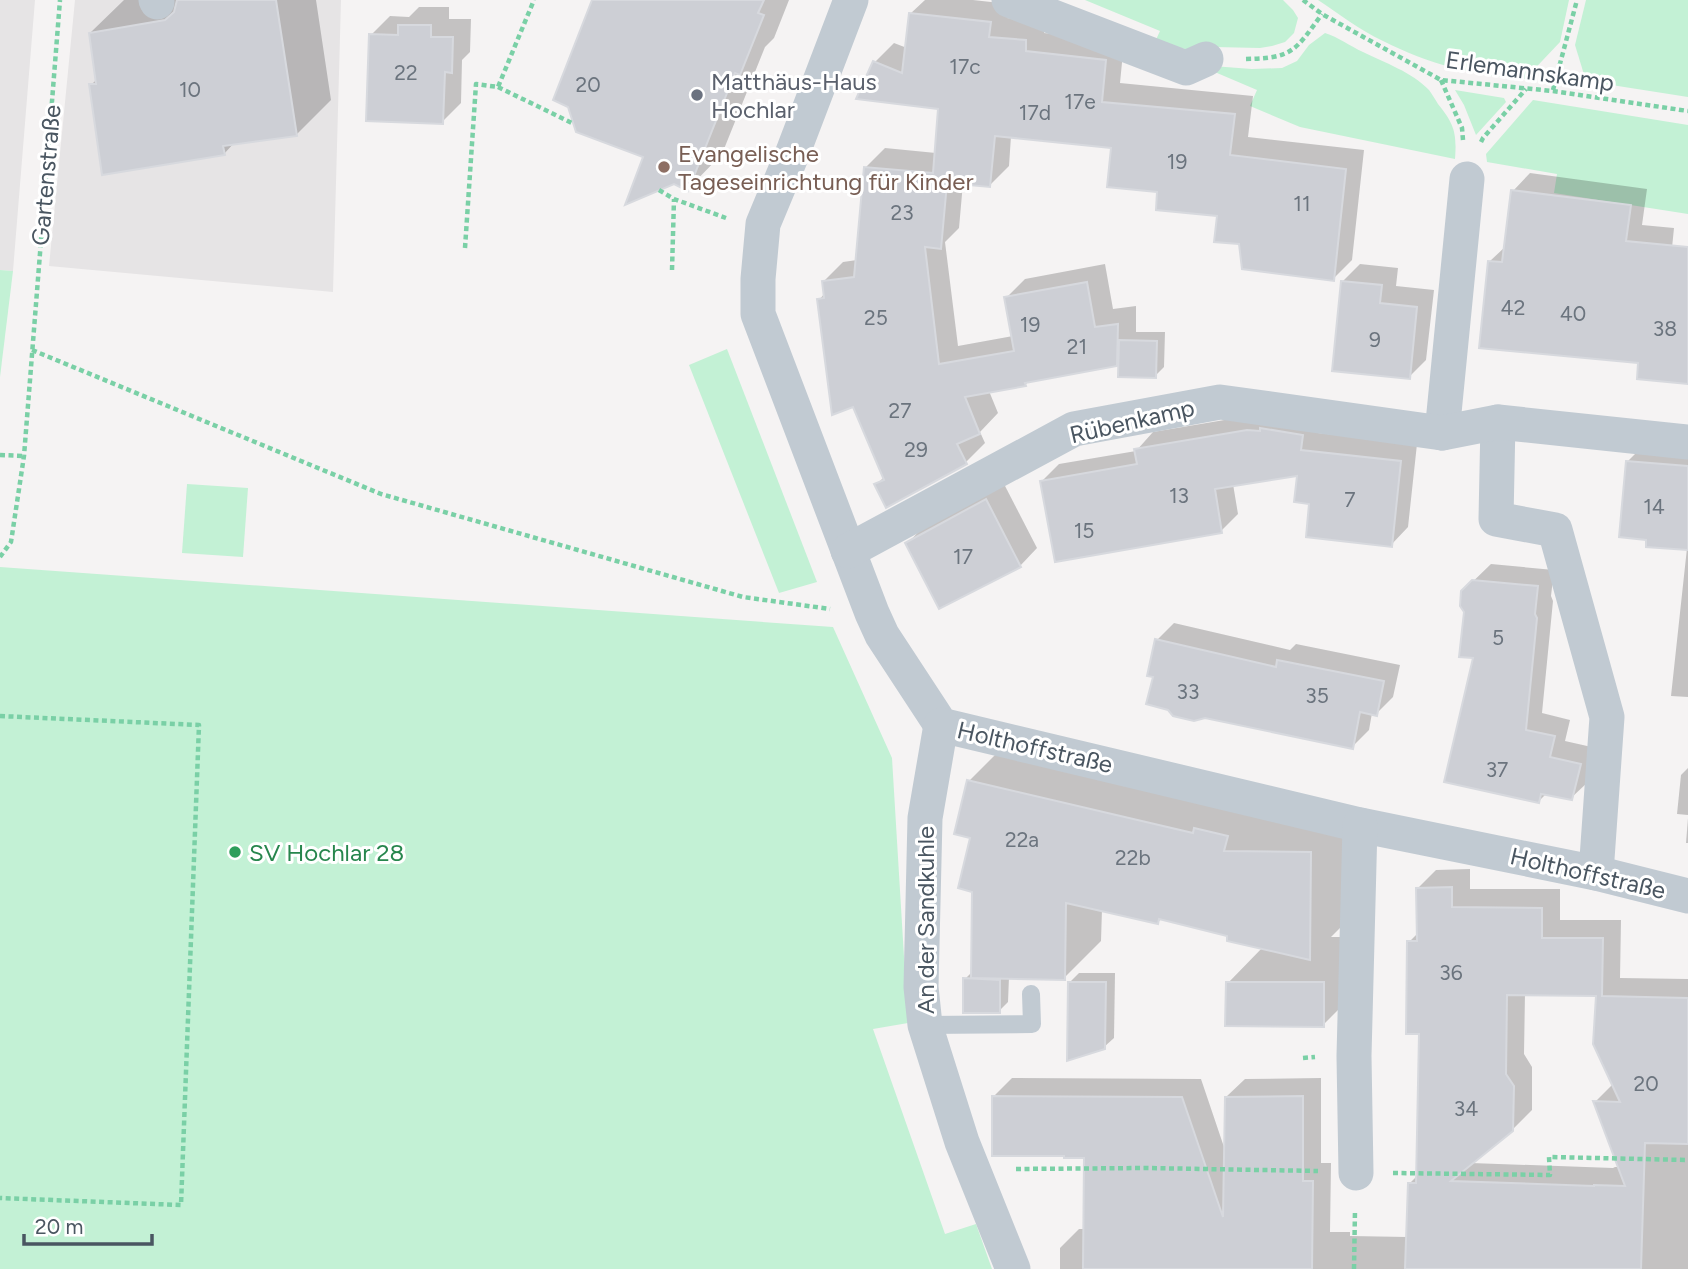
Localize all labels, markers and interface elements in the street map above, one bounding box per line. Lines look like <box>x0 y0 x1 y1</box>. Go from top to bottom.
street label: Erlemannskamp <box>1444 45 1616 97</box>
house number: 17c <box>949 54 981 79</box>
house number: 22 <box>394 60 418 85</box>
place label: Matthäus-Haus Hochlar <box>711 67 877 124</box>
house number: 20 <box>575 72 601 97</box>
house number: 10 <box>179 77 201 102</box>
marker: Matthäus-Haus Hochlar <box>689 87 705 103</box>
house number: 17e <box>1064 89 1096 114</box>
house number: 17d <box>1019 100 1051 125</box>
street label: Gartenstraße <box>25 103 67 247</box>
place label: Evangelische Tageseinrichtung für Kinder <box>678 139 974 196</box>
house number: 19 <box>1167 149 1187 174</box>
marker: Evangelische Tageseinrichtung für Kinder <box>656 159 672 175</box>
house number: 11 <box>1293 191 1311 216</box>
house number: 23 <box>890 200 914 225</box>
house number: 42 <box>1501 295 1525 320</box>
house number: 40 <box>1560 301 1586 326</box>
house number: 25 <box>864 305 888 330</box>
house number: 19 <box>1020 312 1040 337</box>
house number: 38 <box>1653 316 1677 341</box>
house number: 9 <box>1369 327 1381 352</box>
house number: 21 <box>1067 334 1087 359</box>
street label: Rübenkamp <box>1067 393 1197 449</box>
house number: 27 <box>888 398 912 423</box>
house number: 29 <box>904 437 928 462</box>
house number: 13 <box>1169 483 1189 508</box>
house number: 7 <box>1344 487 1356 512</box>
house number: 14 <box>1643 494 1665 519</box>
house number: 15 <box>1074 518 1094 543</box>
house number: 17 <box>953 544 973 569</box>
house number: 5 <box>1492 625 1504 650</box>
house number: 33 <box>1177 679 1199 704</box>
house number: 35 <box>1305 683 1329 708</box>
street label: Holthoffstraße <box>954 715 1116 779</box>
house number: 37 <box>1486 757 1508 782</box>
street label: An der Sandkuhle <box>911 826 940 1014</box>
house number: 22a <box>1005 827 1039 852</box>
place label: SV Hochlar 28 <box>249 838 404 867</box>
street label: Holthoffstraße <box>1507 841 1669 905</box>
marker: SV Hochlar 28 <box>227 844 243 860</box>
house number: 22b <box>1115 845 1151 870</box>
house number: 36 <box>1439 960 1463 985</box>
house number: 20 <box>1633 1071 1659 1096</box>
house number: 34 <box>1454 1096 1478 1121</box>
scale bar <box>24 1202 152 1246</box>
text: 20 m <box>35 1214 83 1239</box>

